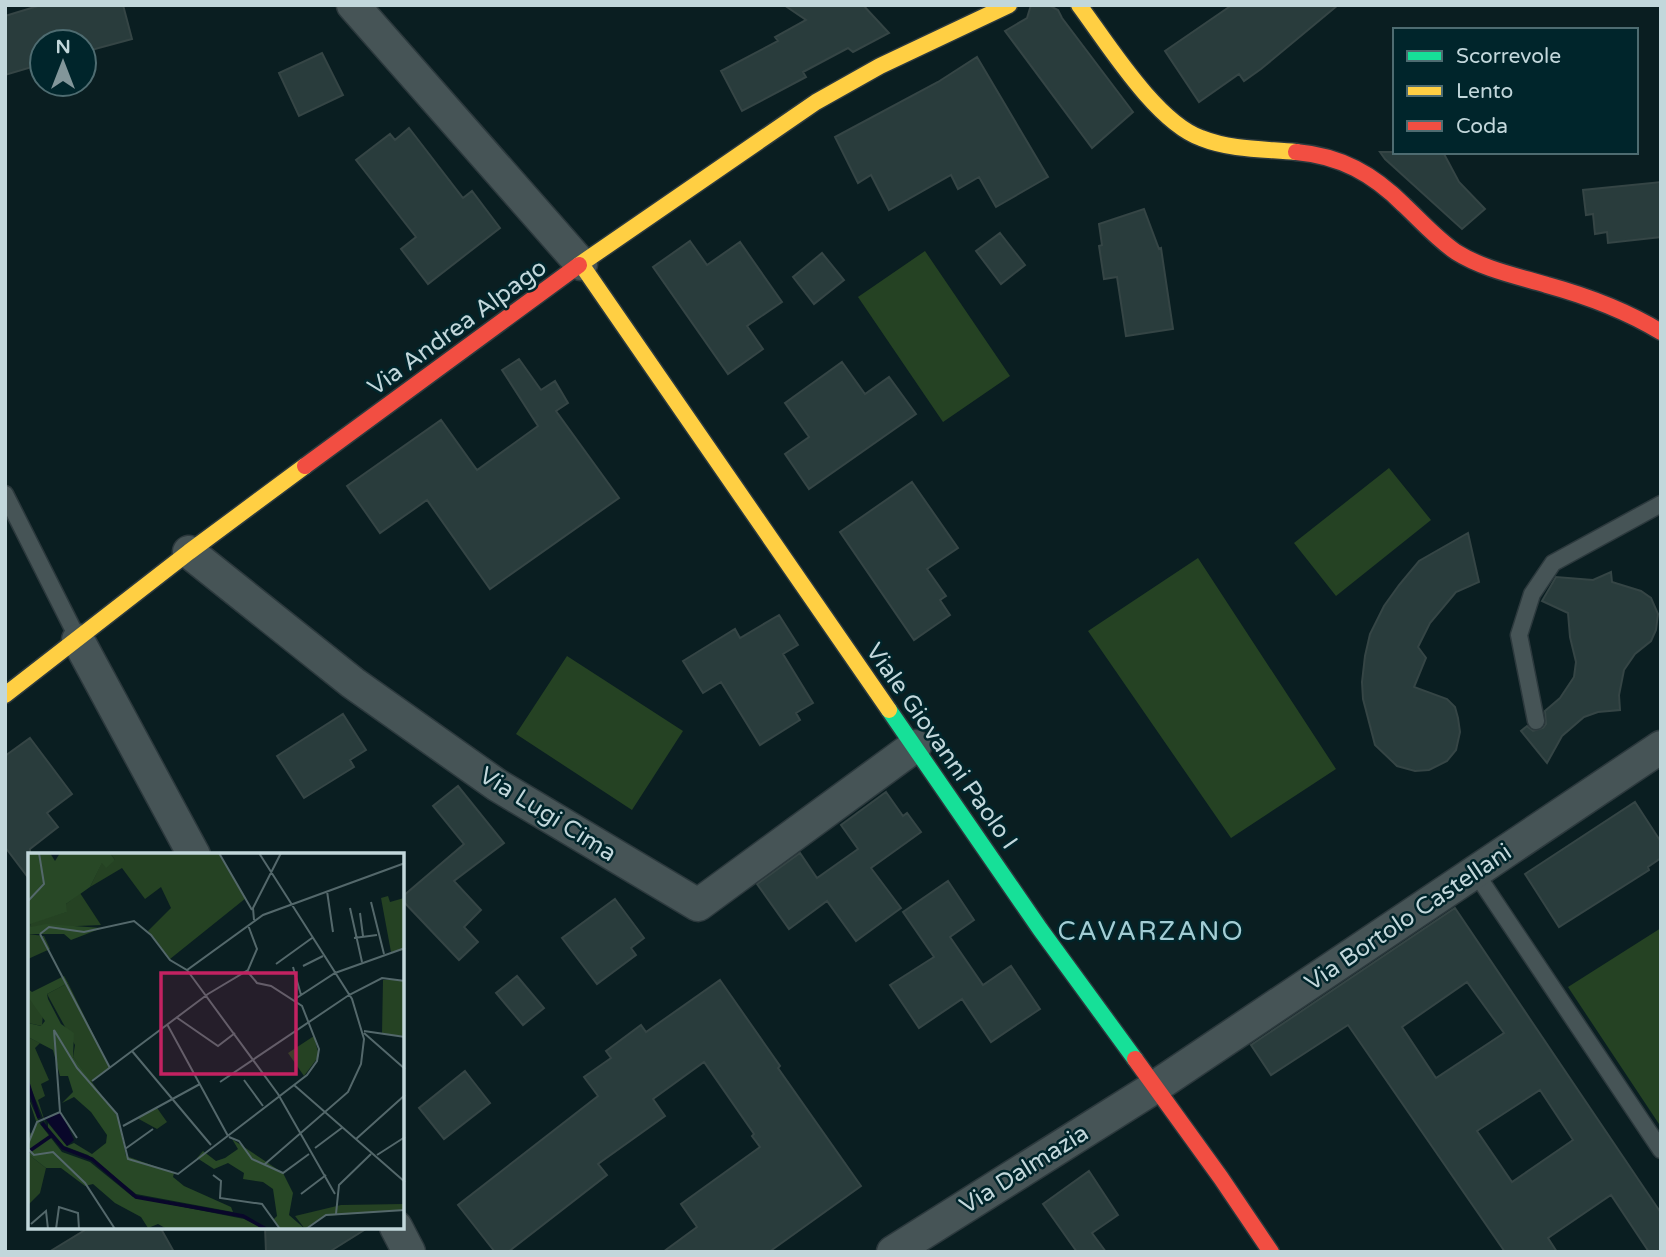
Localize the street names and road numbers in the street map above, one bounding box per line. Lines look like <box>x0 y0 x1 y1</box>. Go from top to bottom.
street label: Via Andrea Alpago <box>362 253 552 402</box>
street label: Viale Giovanni Paolo I <box>859 638 1024 855</box>
street label: Via Lugi Cima <box>474 761 622 868</box>
street label: Via Bortolo Castellani <box>1299 837 1517 997</box>
street label: Via Dalmazia <box>955 1118 1094 1220</box>

